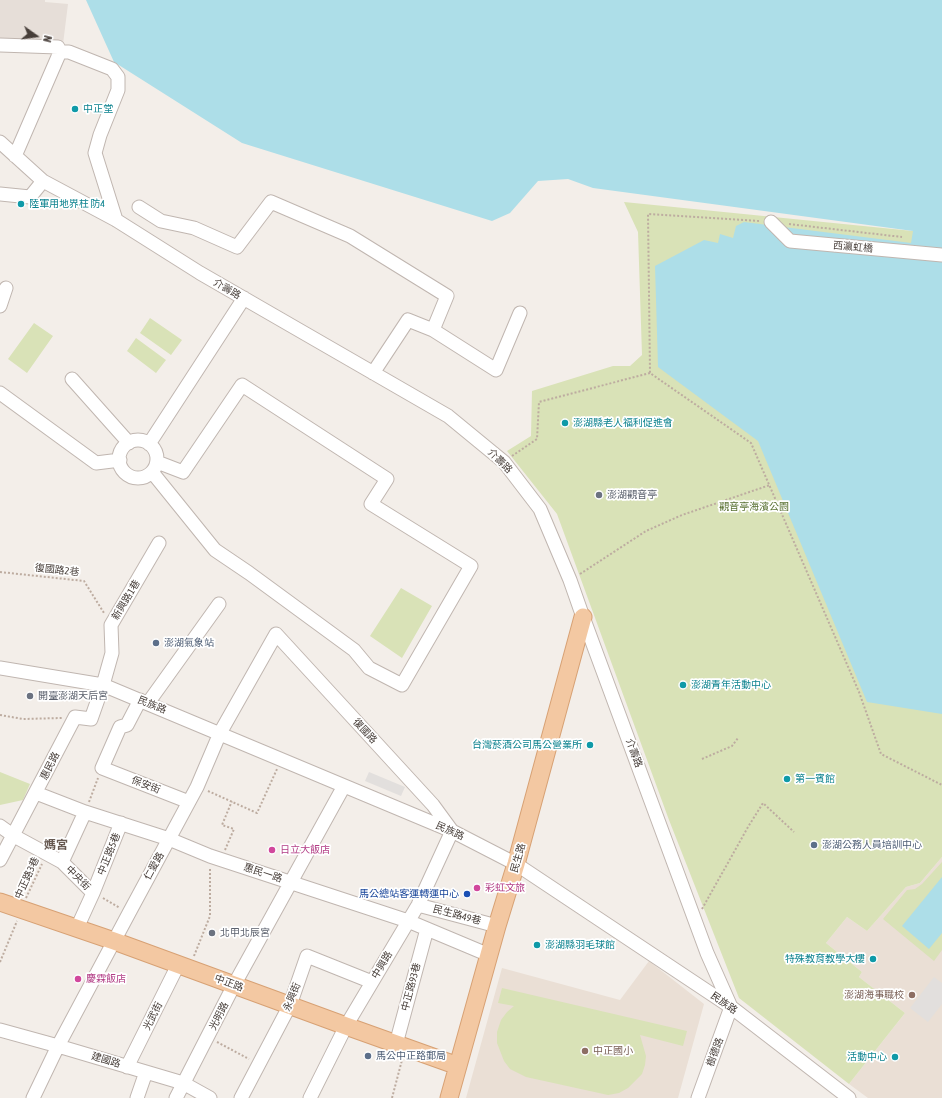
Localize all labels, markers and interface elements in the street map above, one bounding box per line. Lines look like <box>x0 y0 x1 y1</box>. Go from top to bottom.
north arrow <box>16 16 56 56</box>
text: N <box>41 34 54 44</box>
place label: 中正堂 <box>83 103 113 115</box>
marker: 中正堂 <box>70 104 80 114</box>
place label: 陸軍用地界柱 防4 <box>29 198 105 210</box>
marker: 陸軍用地界柱 防4 <box>16 199 26 209</box>
street label: 西瀛虹橋 <box>833 239 873 255</box>
street label: 介壽路 <box>211 276 243 302</box>
place label: 澎湖縣老人福利促進會 <box>573 417 673 429</box>
marker: 澎湖縣老人福利促進會 <box>560 418 570 428</box>
street label: 介壽路 <box>485 446 515 476</box>
place label: 澎湖觀音亭 <box>607 489 657 501</box>
marker: 澎湖觀音亭 <box>594 490 604 500</box>
park label: 觀音亭海濱公園 <box>719 501 789 513</box>
street label: 復國路2巷 <box>34 562 80 578</box>
street label: 新興路1巷 <box>109 578 143 622</box>
place label: 澎湖氣象站 <box>164 637 214 649</box>
marker: 澎湖氣象站 <box>151 638 161 648</box>
place label: 澎湖青年活動中心 <box>691 679 771 691</box>
marker: 澎湖青年活動中心 <box>678 680 688 690</box>
place label: 開臺澎湖天后宮 <box>38 690 108 702</box>
marker: 開臺澎湖天后宮 <box>25 691 35 701</box>
street label: 民族路 <box>136 694 168 716</box>
street label: 復國路 <box>350 716 380 746</box>
street label: 介壽路 <box>623 737 645 769</box>
place label: 台灣菸酒公司馬公營業所 <box>472 739 582 751</box>
marker: 台灣菸酒公司馬公營業所 <box>585 740 595 750</box>
street label: 惠民路 <box>38 750 62 782</box>
place label: 第一賓館 <box>795 773 835 785</box>
street label: 保安街 <box>130 774 162 796</box>
marker: 第一賓館 <box>782 774 792 784</box>
street label: 民族路 <box>434 819 466 843</box>
street label: 中正路5巷 <box>95 831 123 877</box>
district label: 媽宮 <box>44 838 68 852</box>
place label: 澎湖公務人員培訓中心 <box>822 839 922 851</box>
marker: 澎湖公務人員培訓中心 <box>809 840 819 850</box>
street label: 民生路 <box>508 842 528 874</box>
place label: 日立大飯店 <box>280 844 330 856</box>
marker: 日立大飯店 <box>267 845 277 855</box>
street label: 仁愛路 <box>141 850 167 882</box>
street label: 中正路3巷 <box>12 855 42 901</box>
street label: 惠民一路 <box>242 861 284 885</box>
street label: 中央街 <box>63 863 93 893</box>
place label: 彩虹文旅 <box>485 882 525 894</box>
marker: 彩虹文旅 <box>472 883 482 893</box>
place label: 馬公總站客運轉運中心 <box>359 888 459 900</box>
marker: 馬公總站客運轉運中心 <box>462 889 472 899</box>
street label: 民生路49巷 <box>432 903 482 927</box>
place label: 北甲北辰宮 <box>220 927 270 939</box>
marker: 北甲北辰宮 <box>207 928 217 938</box>
place label: 澎湖縣羽毛球館 <box>545 939 615 951</box>
marker: 澎湖縣羽毛球館 <box>532 940 542 950</box>
street label: 中興路 <box>369 949 395 981</box>
place label: 特殊教育教學大樓 <box>785 953 865 965</box>
marker: 特殊教育教學大樓 <box>868 954 878 964</box>
street label: 中正路93巷 <box>399 962 423 1012</box>
street label: 中正路 <box>213 972 245 994</box>
place label: 慶霖飯店 <box>86 973 126 985</box>
marker: 慶霖飯店 <box>73 974 83 984</box>
street label: 永興街 <box>281 981 303 1013</box>
street label: 民族路 <box>708 989 740 1017</box>
place label: 澎湖海事職校 <box>844 989 904 1001</box>
marker: 澎湖海事職校 <box>907 990 917 1000</box>
street label: 光武街 <box>141 1000 165 1032</box>
street label: 光明路 <box>207 1000 231 1032</box>
street label: 樹德路 <box>704 1036 726 1068</box>
place label: 中正國小 <box>593 1045 633 1057</box>
marker: 中正國小 <box>580 1046 590 1056</box>
street label: 建國路 <box>90 1050 122 1070</box>
place label: 馬公中正路郵局 <box>376 1050 446 1062</box>
marker: 馬公中正路郵局 <box>363 1051 373 1061</box>
place label: 活動中心 <box>847 1051 887 1063</box>
marker: 活動中心 <box>890 1052 900 1062</box>

